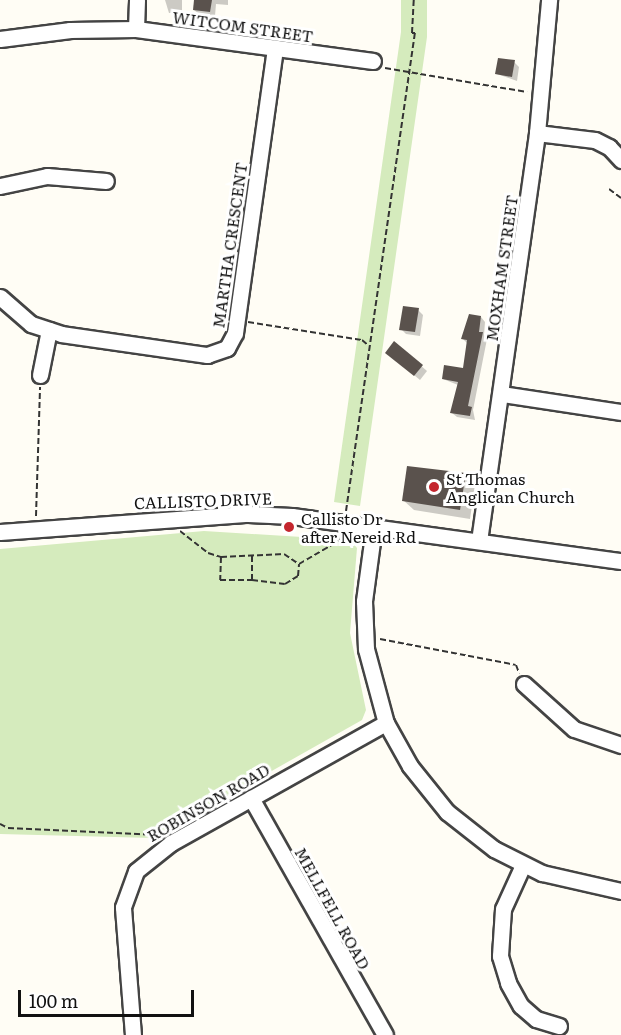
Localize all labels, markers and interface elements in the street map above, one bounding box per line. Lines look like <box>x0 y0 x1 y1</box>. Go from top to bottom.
street label: WITCOM STREET <box>171 7 315 45</box>
street label: MARTHA CRESCENT <box>208 161 250 329</box>
street label: MOXHAM STREET <box>481 194 521 342</box>
place label: St Thomas Anglican Church <box>446 468 575 506</box>
marker: St Thomas Anglican Church <box>427 480 441 494</box>
street label: CALLISTO DRIVE <box>134 488 272 512</box>
place label: Callisto Dr after Nereid Rd <box>301 508 416 546</box>
marker: Callisto Dr after Nereid Rd <box>282 520 296 534</box>
street label: ROBINSON ROAD <box>143 759 273 845</box>
street label: MELLFELL ROAD <box>291 844 375 972</box>
scale bar <box>21 978 196 1016</box>
text: 100 m <box>29 987 78 1014</box>

